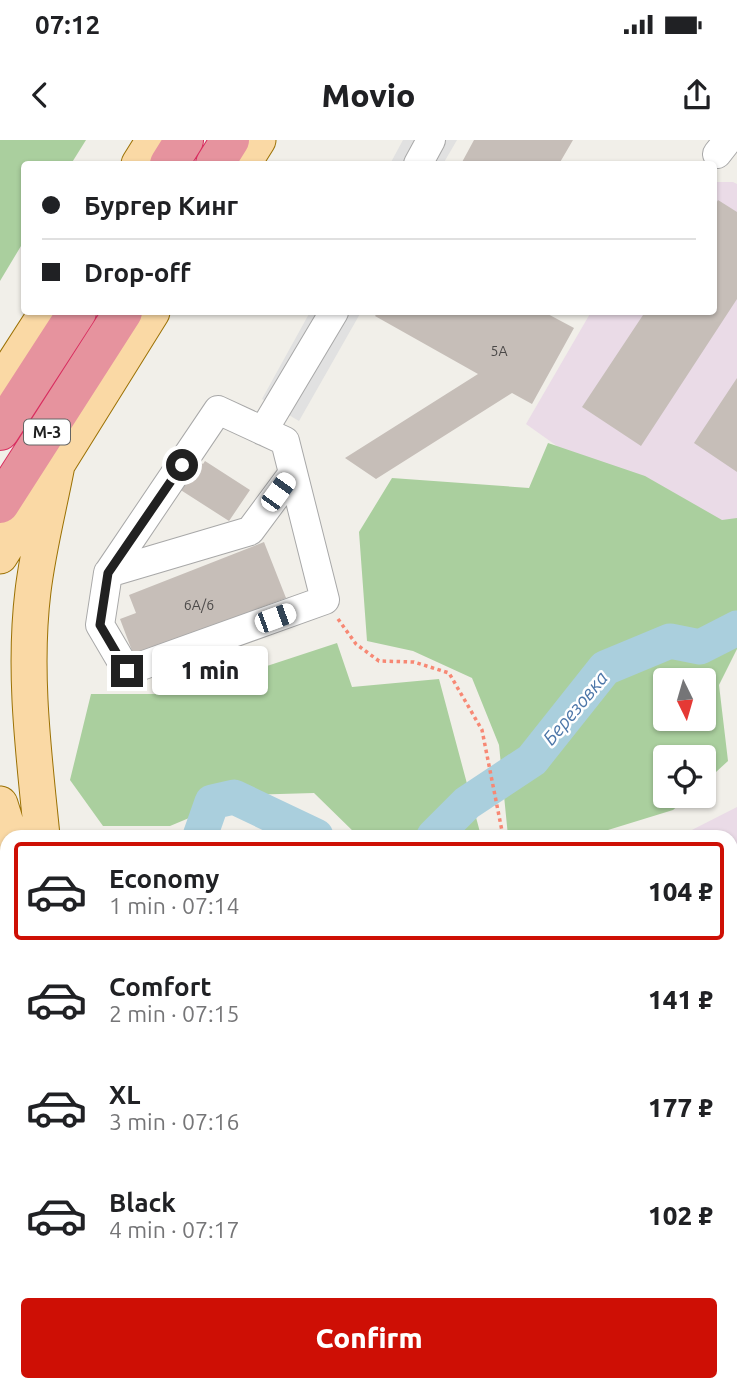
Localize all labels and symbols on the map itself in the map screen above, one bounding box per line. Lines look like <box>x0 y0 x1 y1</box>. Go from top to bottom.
house number: 5А <box>491 343 508 359</box>
road number: М-3 <box>24 420 70 444</box>
route start <box>166 449 198 481</box>
car <box>258 469 299 515</box>
house number: 6А/6 <box>184 597 214 613</box>
car <box>252 601 299 635</box>
callout: 1 min <box>152 646 267 696</box>
route end <box>111 655 143 687</box>
water label: Березовка <box>538 667 612 749</box>
north arrow <box>653 668 716 732</box>

